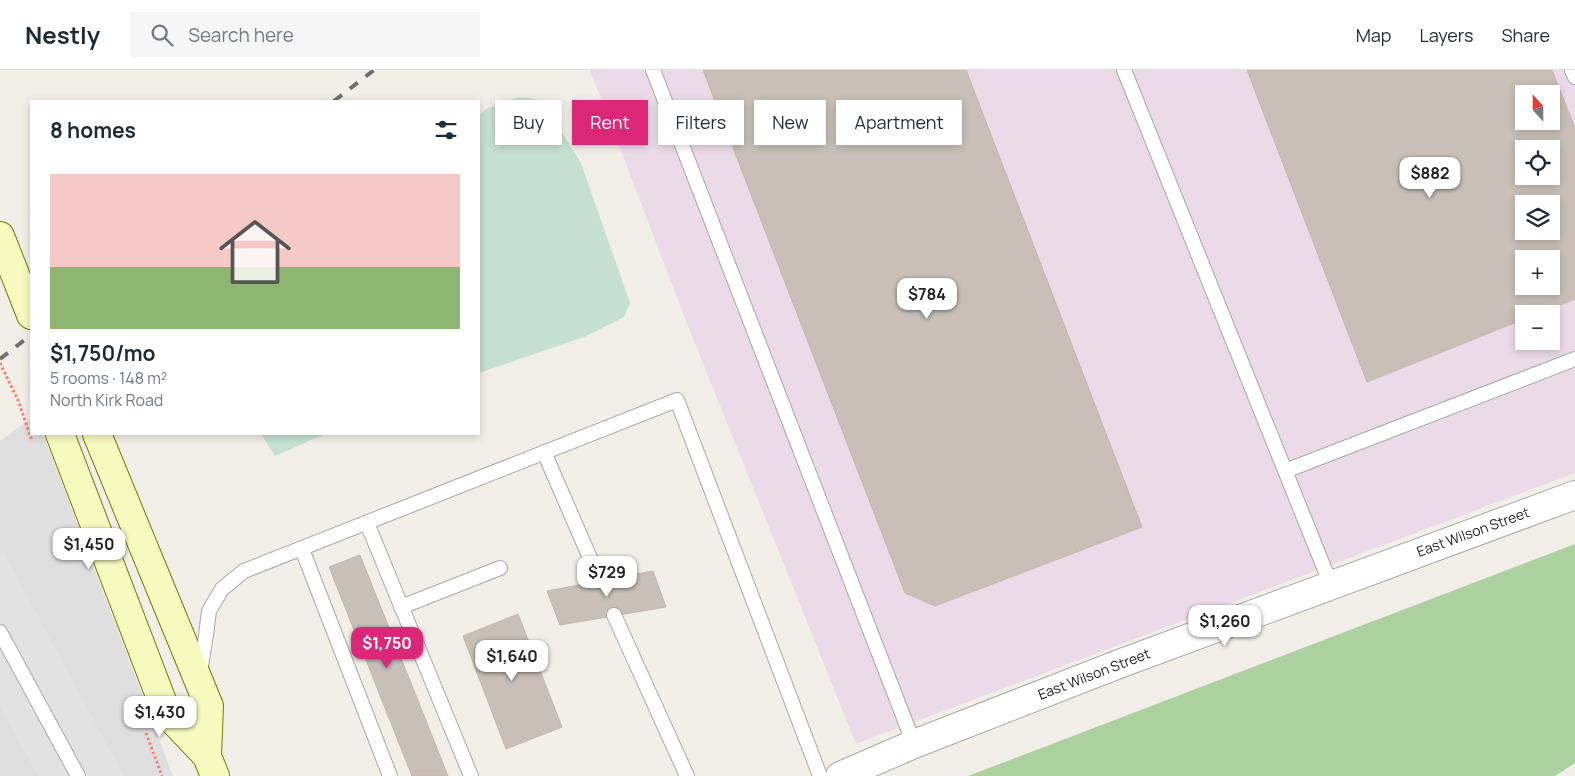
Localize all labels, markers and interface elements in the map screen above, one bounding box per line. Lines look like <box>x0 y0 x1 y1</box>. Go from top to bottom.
search box <box>130 12 480 57</box>
text: Nestly <box>25 18 100 51</box>
icon: search <box>148 21 176 49</box>
text: Search here <box>188 22 294 48</box>
text: Map <box>1356 23 1391 47</box>
text: Layers <box>1419 23 1473 47</box>
text: Share <box>1501 23 1550 47</box>
north arrow <box>1515 85 1560 130</box>
map controls <box>1515 85 1560 350</box>
chip: Buy <box>495 100 562 145</box>
chip: Rent <box>572 100 648 145</box>
chip: Filters <box>658 100 744 145</box>
chip: New <box>754 100 826 145</box>
chip: Apartment <box>836 100 962 145</box>
text: 8 homes <box>50 116 136 144</box>
icon: filters <box>432 116 460 144</box>
button: locate <box>1515 140 1560 185</box>
pin: $882 <box>1400 156 1460 199</box>
text: $882 <box>1410 162 1450 184</box>
button: layers <box>1515 195 1560 240</box>
icon: home <box>210 207 300 297</box>
button: + <box>1515 250 1560 295</box>
pin: $784 <box>897 278 957 320</box>
text: $784 <box>908 283 946 305</box>
button: − <box>1515 305 1560 350</box>
text: $1,750/mo <box>50 339 155 367</box>
text: 5 rooms · 148 m² <box>50 367 167 389</box>
text: North Kirk Road <box>50 389 163 411</box>
street label: East Wilson Street <box>1414 502 1532 561</box>
pin: $1,450 <box>48 528 130 570</box>
text: $1,450 <box>64 533 114 555</box>
pin: $729 <box>577 556 637 598</box>
text: $729 <box>588 561 626 583</box>
pin: $1,260 <box>1184 604 1266 647</box>
text: $1,260 <box>1199 610 1251 632</box>
pin: $1,750 <box>346 626 428 669</box>
text: $1,750 <box>362 632 412 654</box>
pin: $1,640 <box>471 640 553 682</box>
street label: East Wilson Street <box>1035 643 1153 704</box>
text: $1,640 <box>486 645 538 667</box>
pin: $1,430 <box>119 696 201 738</box>
text: $1,430 <box>135 701 185 723</box>

